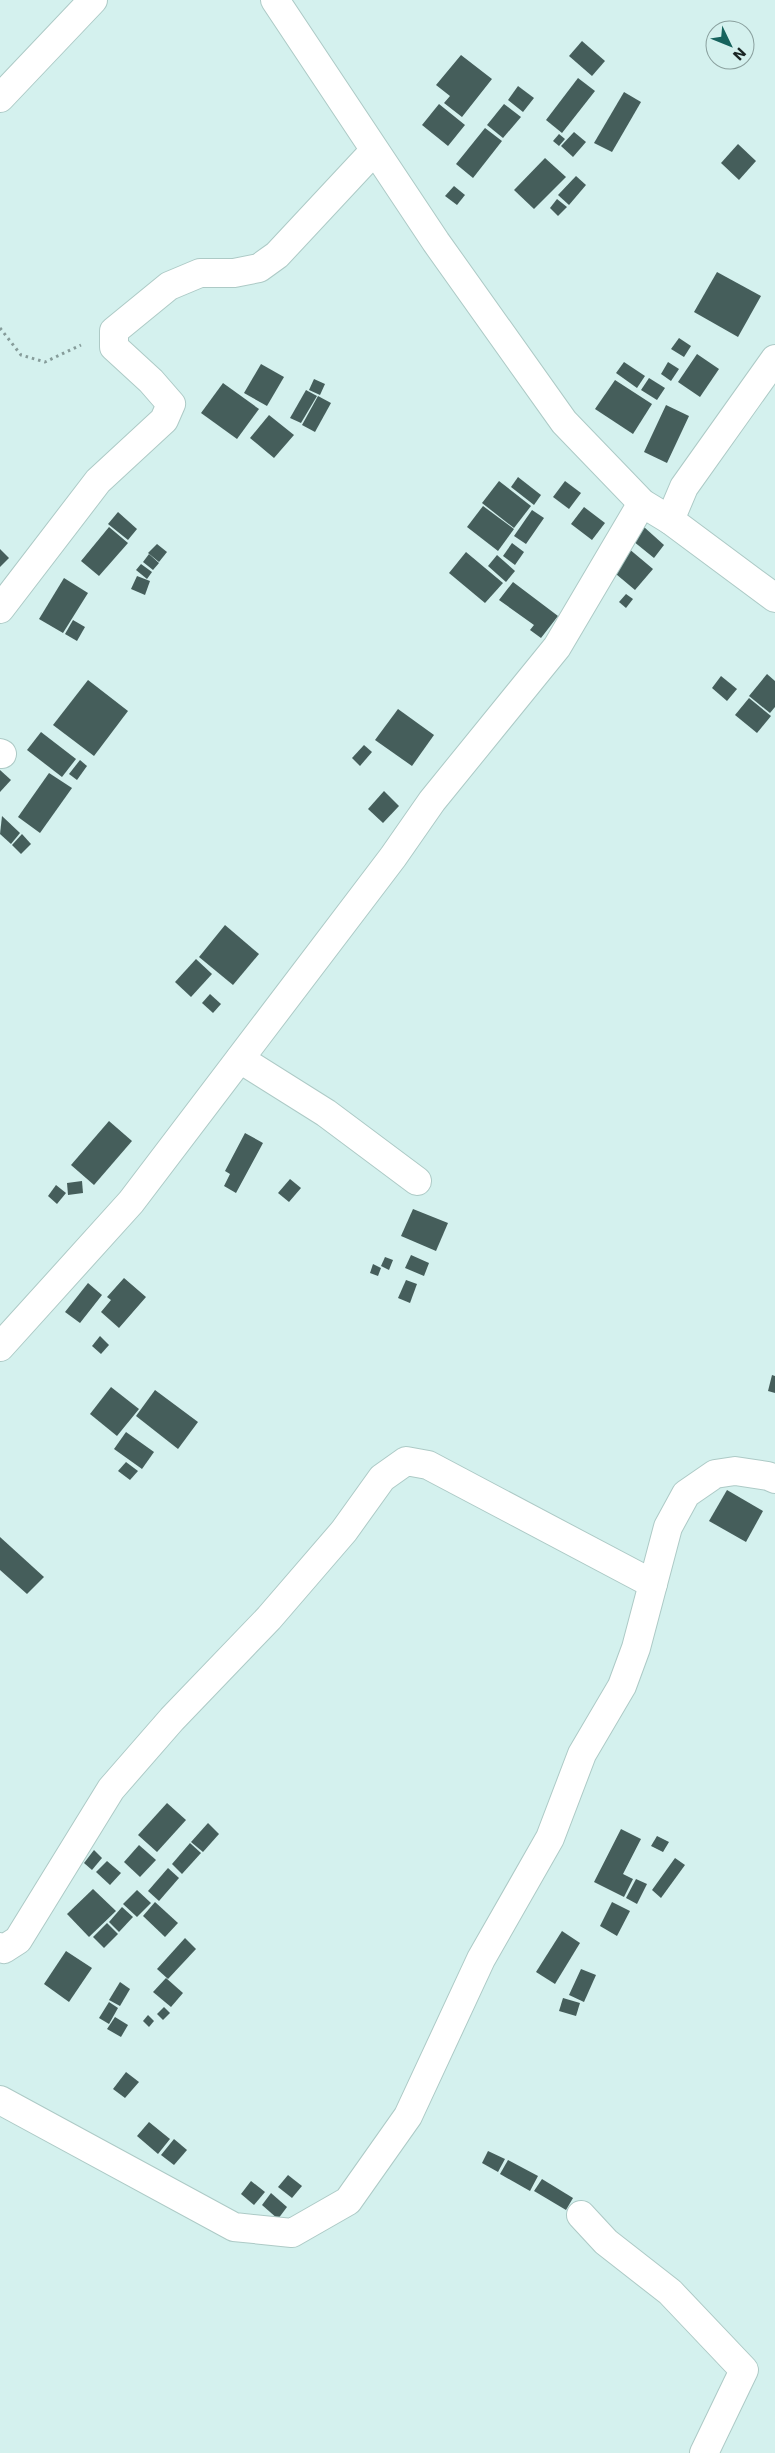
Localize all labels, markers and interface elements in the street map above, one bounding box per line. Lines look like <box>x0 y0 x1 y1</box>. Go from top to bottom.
north arrow <box>705 20 755 70</box>
text: N <box>730 44 749 64</box>

